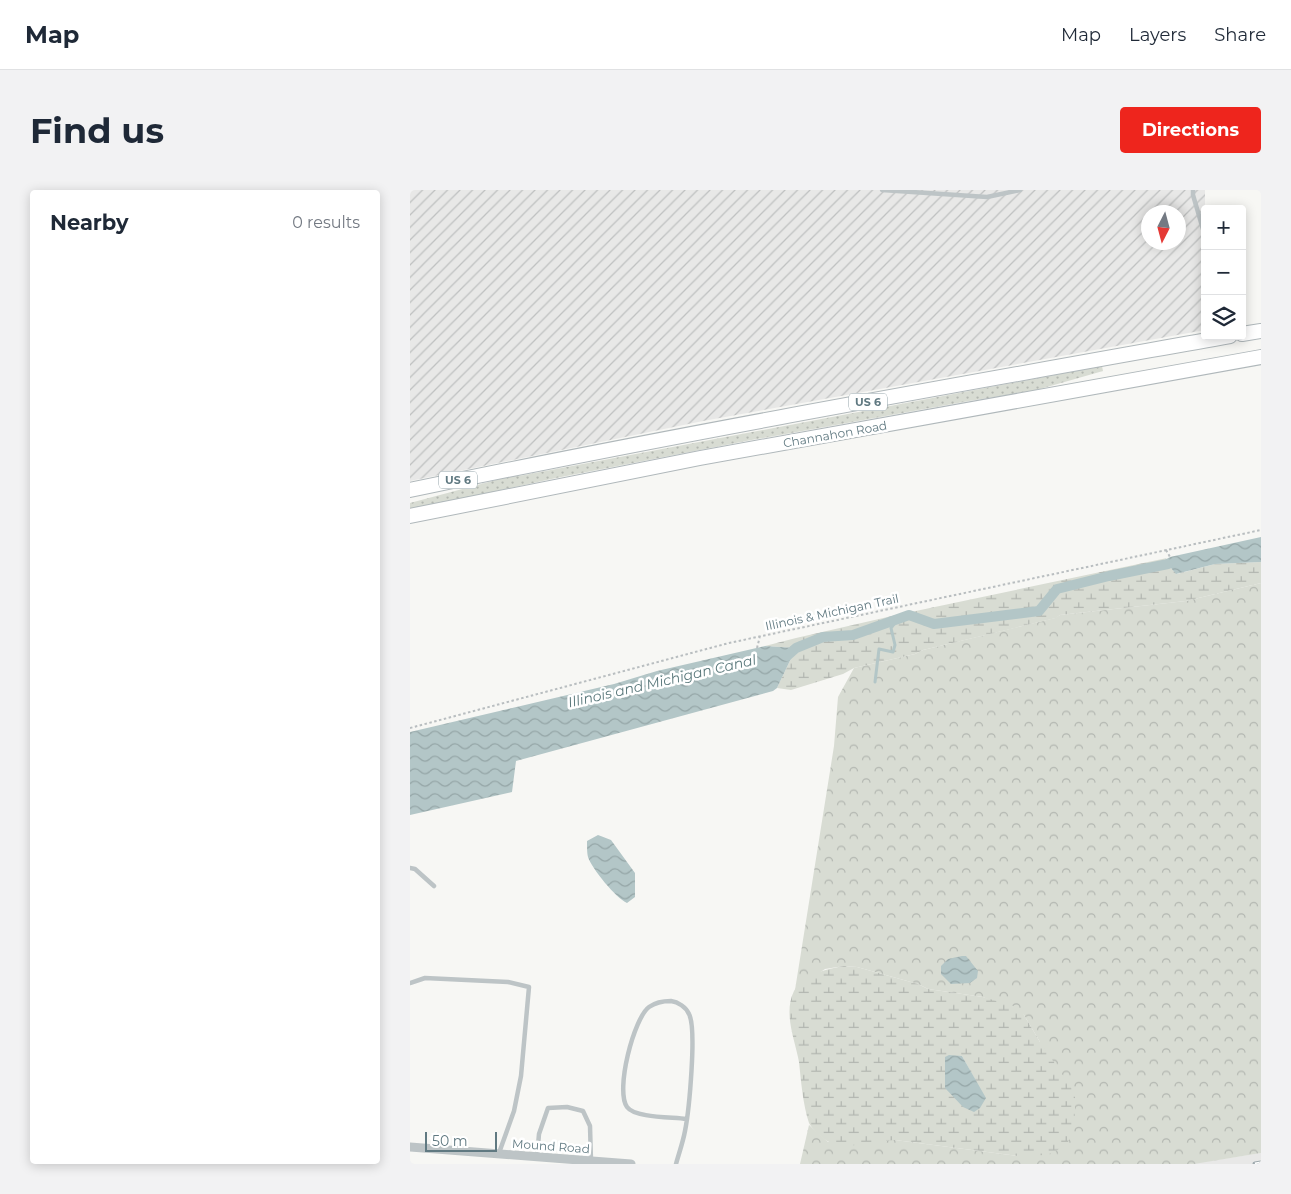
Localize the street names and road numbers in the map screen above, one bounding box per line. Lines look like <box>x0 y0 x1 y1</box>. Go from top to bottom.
road number: US 6 <box>849 393 887 410</box>
street label: Channahon Road <box>782 417 888 451</box>
road number: US 6 <box>439 472 477 488</box>
street label: Illinois & Michigan Trail <box>764 591 900 633</box>
street label: Mound Road <box>512 1136 590 1156</box>

